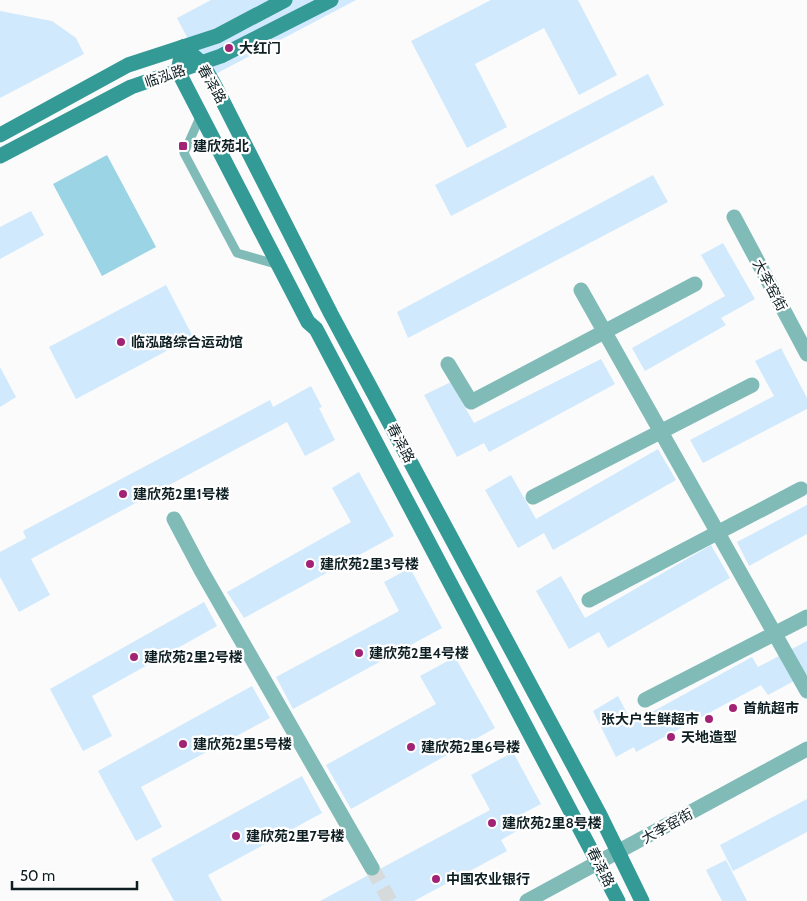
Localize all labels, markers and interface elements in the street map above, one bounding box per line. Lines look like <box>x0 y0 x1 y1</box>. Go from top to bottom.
place label: 大红门 <box>239 39 281 57</box>
marker: 大红门 <box>223 42 235 54</box>
street label: 临泓路 <box>142 61 188 91</box>
street label: 春泽路 <box>194 61 230 107</box>
place label: 建欣苑北 <box>193 137 249 155</box>
marker: 建欣苑北 <box>177 140 189 152</box>
street label: 大李窑街 <box>749 256 791 314</box>
place label: 临泓路综合运动馆 <box>131 333 243 351</box>
marker: 临泓路综合运动馆 <box>115 336 127 348</box>
street label: 春泽路 <box>383 420 419 466</box>
place label: 建欣苑2里1号楼 <box>133 485 230 503</box>
marker: 建欣苑2里1号楼 <box>117 488 129 500</box>
place label: 建欣苑2里3号楼 <box>320 555 419 573</box>
marker: 建欣苑2里3号楼 <box>304 558 316 570</box>
place label: 建欣苑2里4号楼 <box>369 644 469 662</box>
marker: 建欣苑2里4号楼 <box>353 647 365 659</box>
place label: 建欣苑2里2号楼 <box>144 648 243 666</box>
marker: 建欣苑2里2号楼 <box>128 651 140 663</box>
place label: 首航超市 <box>743 699 799 717</box>
marker: 首航超市 <box>727 702 739 714</box>
place label: 张大户生鲜超市 <box>601 710 699 728</box>
marker: 张大户生鲜超市 <box>703 713 715 725</box>
place label: 天地造型 <box>681 728 737 746</box>
marker: 天地造型 <box>665 731 677 743</box>
place label: 建欣苑2里5号楼 <box>193 735 292 753</box>
marker: 建欣苑2里5号楼 <box>177 738 189 750</box>
place label: 建欣苑2里6号楼 <box>421 738 520 756</box>
marker: 建欣苑2里6号楼 <box>405 741 417 753</box>
street label: 大李窑街 <box>638 805 696 847</box>
place label: 建欣苑2里8号楼 <box>502 814 602 832</box>
marker: 建欣苑2里8号楼 <box>486 817 498 829</box>
place label: 建欣苑2里7号楼 <box>246 827 345 845</box>
marker: 建欣苑2里7号楼 <box>230 830 242 842</box>
street label: 春泽路 <box>583 844 619 890</box>
scale bar <box>12 858 138 890</box>
text: 50 m <box>20 867 55 885</box>
place label: 中国农业银行 <box>446 870 530 888</box>
marker: 中国农业银行 <box>430 873 442 885</box>

